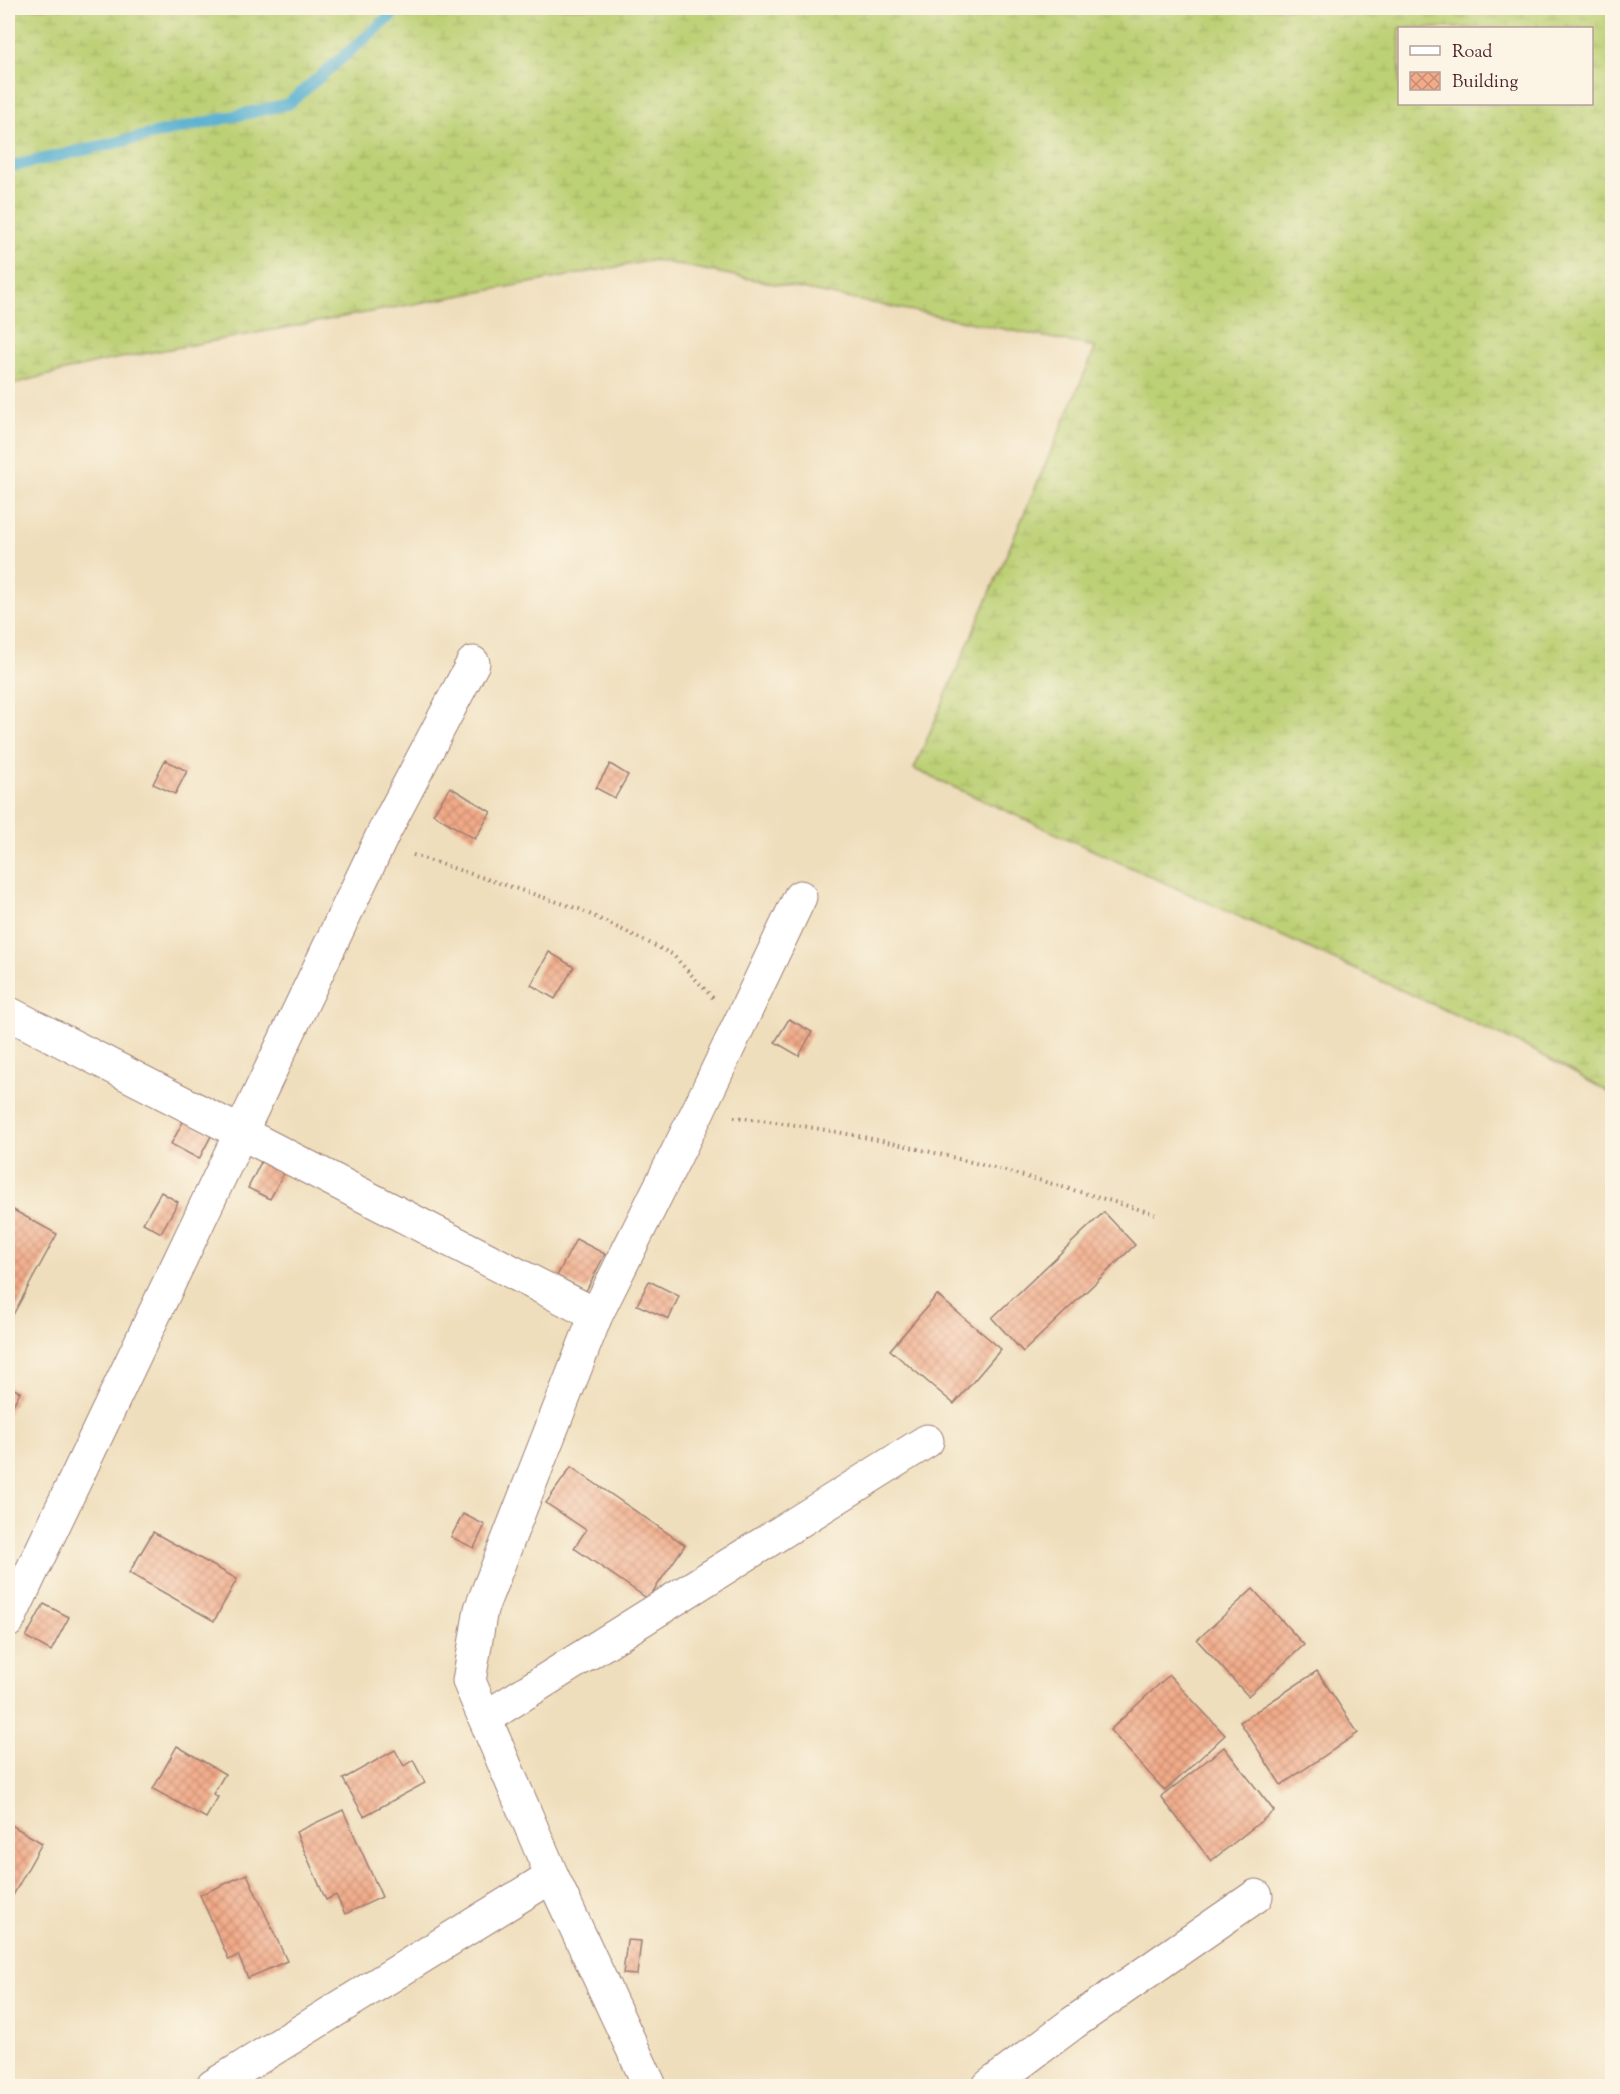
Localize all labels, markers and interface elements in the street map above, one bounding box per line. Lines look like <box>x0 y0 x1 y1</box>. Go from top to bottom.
legend <box>1398 27 1593 105</box>
text: Road <box>1452 40 1492 66</box>
text: Building <box>1452 70 1518 96</box>

